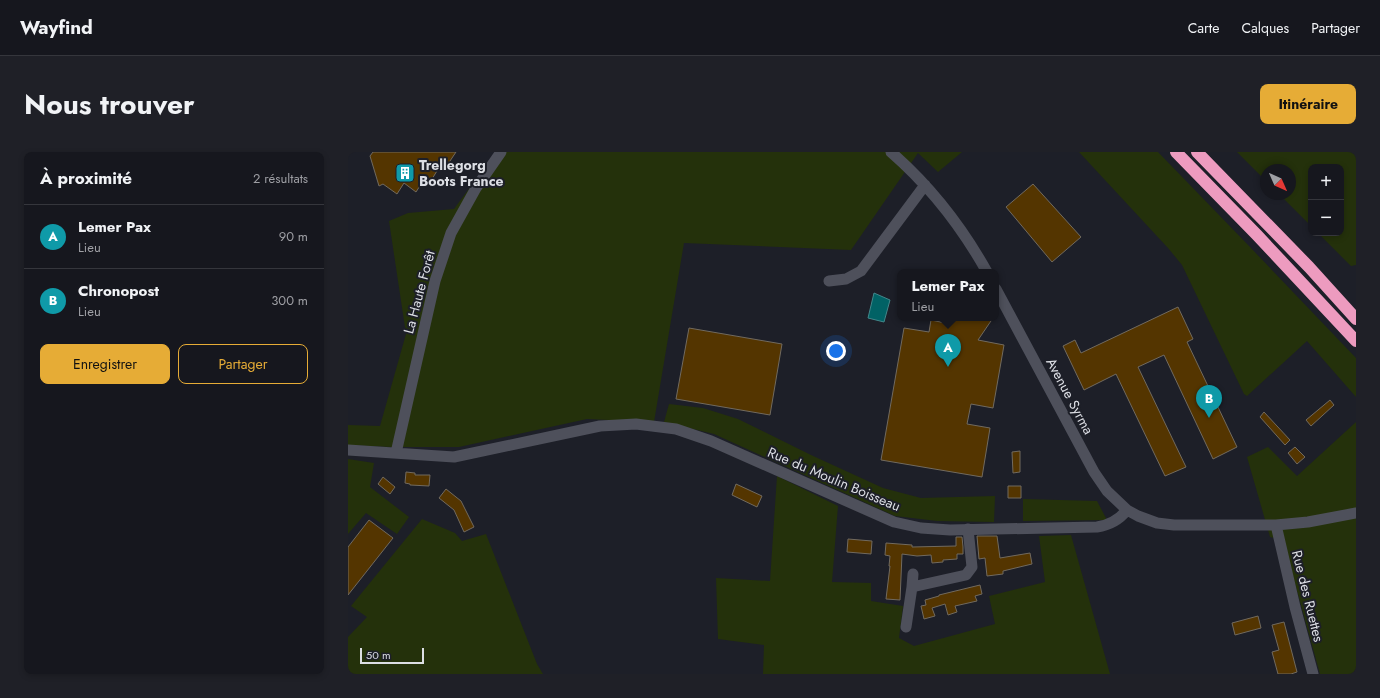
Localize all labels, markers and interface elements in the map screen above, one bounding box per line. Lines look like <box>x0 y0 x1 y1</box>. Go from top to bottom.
text: Wayfind <box>20 14 93 41</box>
text: Carte <box>1188 18 1219 38</box>
text: Calques <box>1241 18 1289 38</box>
text: Partager <box>1311 18 1360 38</box>
text: Nous trouver <box>24 84 195 125</box>
button: Itinéraire <box>1260 84 1356 124</box>
place label: Trellegorg Boots France <box>419 155 504 191</box>
building icon: Trellegorg Boots France <box>394 162 416 184</box>
north arrow <box>1260 164 1296 200</box>
map controls <box>1308 164 1344 236</box>
button: + <box>1308 164 1344 200</box>
text: À proximité <box>40 166 132 190</box>
text: 2 résultats <box>253 169 308 188</box>
button: − <box>1308 200 1344 236</box>
text: Lemer Pax <box>78 216 151 238</box>
text: A <box>48 227 58 246</box>
text: 90 m <box>279 227 308 246</box>
text: Lieu <box>78 238 101 257</box>
street label: La Haute Forêt <box>398 248 440 336</box>
popup <box>897 269 999 321</box>
text: Lemer Pax <box>911 275 985 297</box>
text: Chronopost <box>78 280 159 302</box>
text: B <box>49 291 57 310</box>
text: 300 m <box>271 291 308 310</box>
text: Lieu <box>911 297 934 316</box>
text: Lieu <box>78 302 101 321</box>
pin: A <box>935 334 961 367</box>
your location <box>826 341 846 361</box>
button: Enregistrer <box>40 344 170 384</box>
button: Partager <box>178 344 308 384</box>
street label: Avenue Syrma <box>1041 354 1099 438</box>
pin: B <box>1196 385 1222 418</box>
street label: Rue du Moulin Boisseau <box>764 442 904 516</box>
street label: Rue des Ruettes <box>1287 548 1329 644</box>
scale bar <box>360 646 424 665</box>
text: 50 m <box>366 647 391 663</box>

